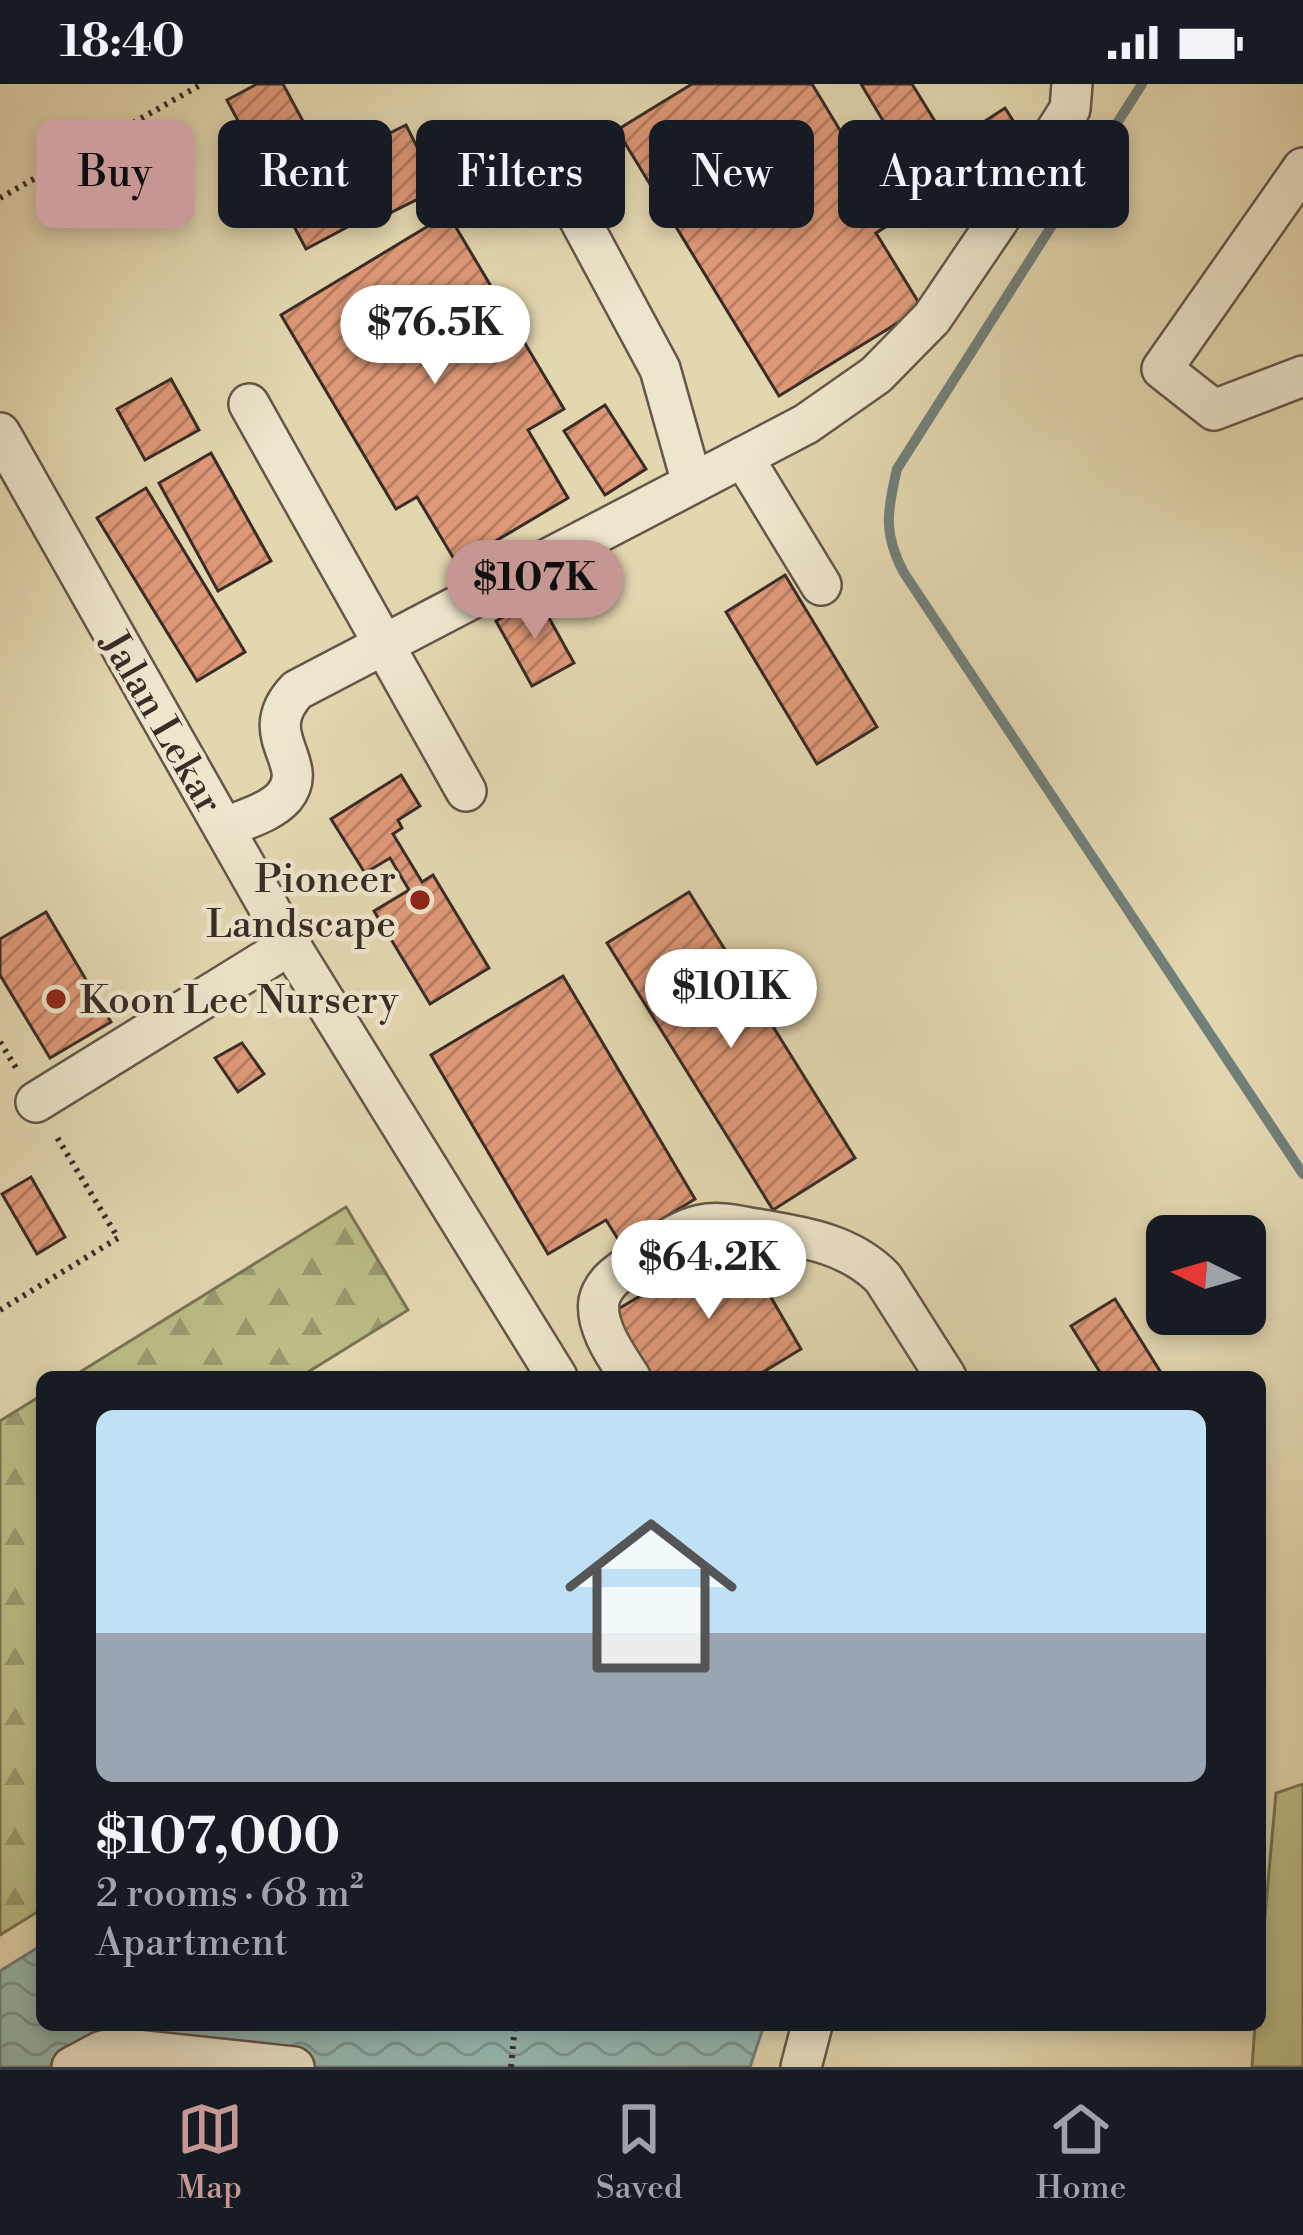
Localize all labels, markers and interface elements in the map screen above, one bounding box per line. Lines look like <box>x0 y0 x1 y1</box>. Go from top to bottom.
text: 18:40 <box>60 14 185 71</box>
chip: Buy <box>36 120 194 228</box>
chip: Rent <box>218 120 392 228</box>
chip: Filters <box>416 120 625 228</box>
chip: New <box>649 120 814 228</box>
chip: Apartment <box>838 120 1129 228</box>
pin: $76.5K <box>337 285 533 387</box>
text: $76.5K <box>367 299 503 348</box>
pin: $107K <box>451 540 619 642</box>
text: $107K <box>473 554 597 603</box>
street label: Jalan Lekar <box>88 622 233 823</box>
place label: Pioneer Landscape <box>206 856 396 950</box>
marker: Pioneer Landscape <box>407 887 433 913</box>
pin: $101K <box>647 949 815 1051</box>
text: $101K <box>672 963 790 1012</box>
place label: Koon Lee Nursery <box>80 977 399 1026</box>
marker: Koon Lee Nursery <box>43 986 69 1012</box>
north arrow <box>1146 1215 1266 1335</box>
map controls <box>1146 1215 1266 1335</box>
pin: $64.2K <box>611 1220 807 1322</box>
text: $64.2K <box>638 1234 780 1283</box>
icon: home <box>543 1488 759 1704</box>
text: $107,000 <box>96 1806 340 1870</box>
text: 2 rooms · 68 m² <box>96 1870 364 1919</box>
text: Apartment <box>96 1919 288 1968</box>
tab: Map <box>177 2096 243 2209</box>
tab: Saved <box>596 2096 683 2209</box>
tab: Home <box>1036 2096 1126 2209</box>

